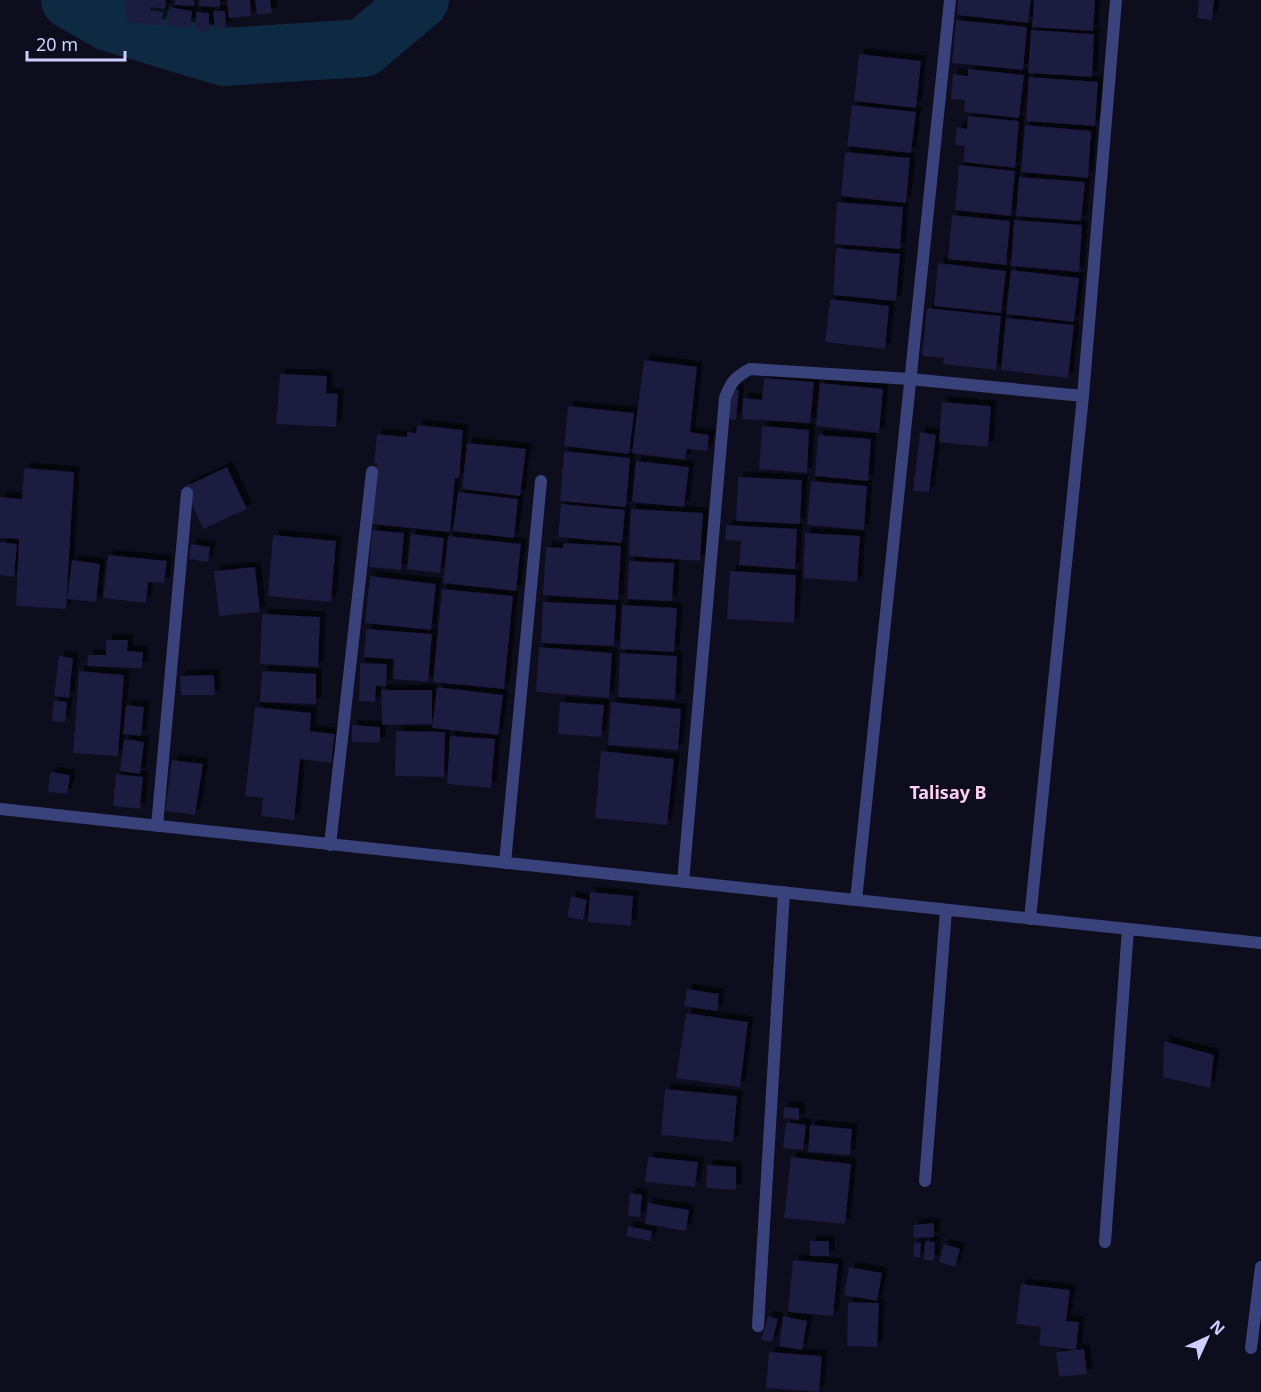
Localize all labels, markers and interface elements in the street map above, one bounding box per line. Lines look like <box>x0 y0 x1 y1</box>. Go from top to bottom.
scale bar <box>27 24 124 62</box>
text: 20 m <box>36 32 78 56</box>
district label: Talisay B <box>909 780 987 804</box>
north arrow <box>1177 1308 1237 1368</box>
text: N <box>1205 1315 1230 1340</box>

